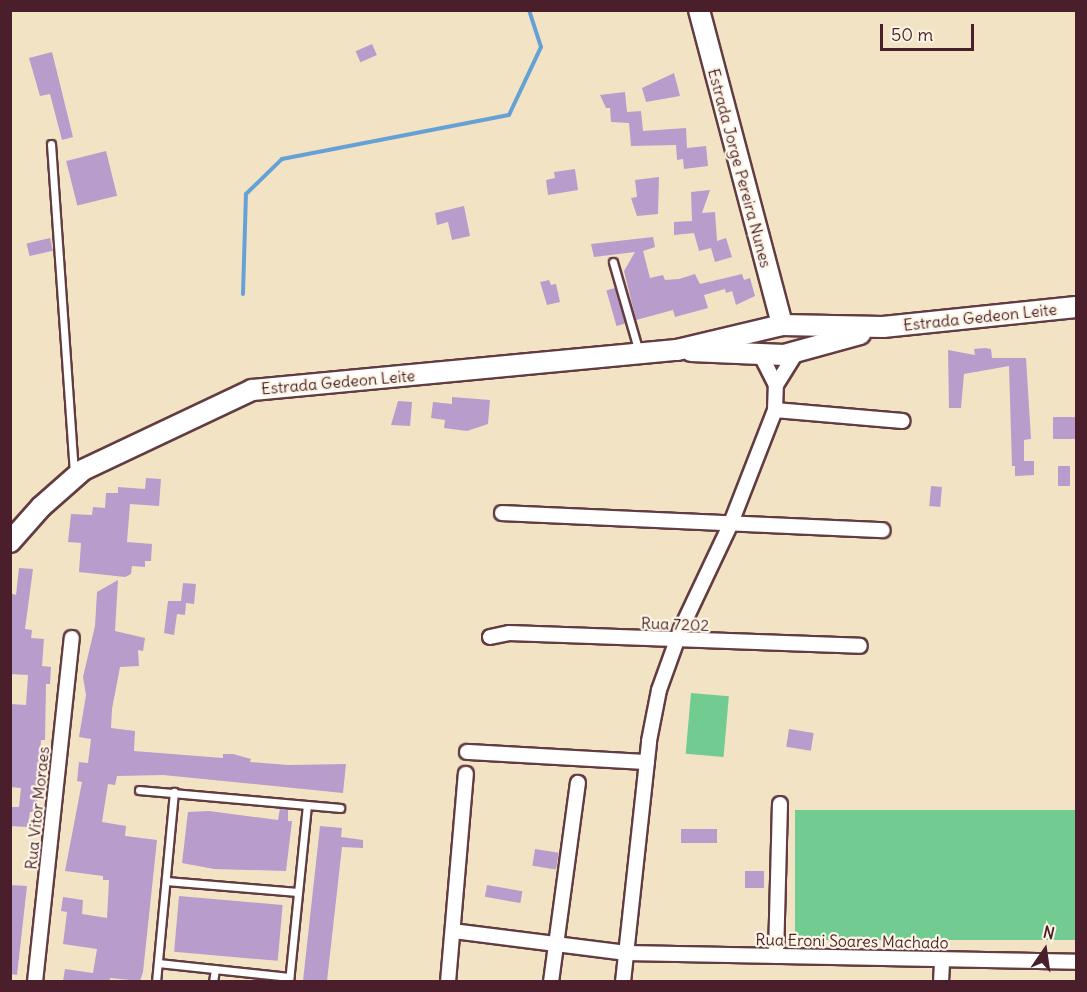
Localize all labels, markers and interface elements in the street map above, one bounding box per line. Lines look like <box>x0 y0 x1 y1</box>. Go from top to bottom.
scale bar <box>883 12 978 50</box>
text: 50 m <box>891 23 933 46</box>
street label: Estrada Jorge Pereira Nunes <box>704 66 776 270</box>
street label: Estrada Gedeon Leite <box>902 299 1058 335</box>
street label: Estrada Gedeon Leite <box>260 366 416 398</box>
street label: Rua 7202 <box>641 613 709 635</box>
street label: Rua Vitor Moraes <box>21 745 53 871</box>
north arrow <box>1015 920 1075 980</box>
text: N <box>1041 921 1057 943</box>
street label: Rua Eroni Soares Machado <box>755 930 949 952</box>

